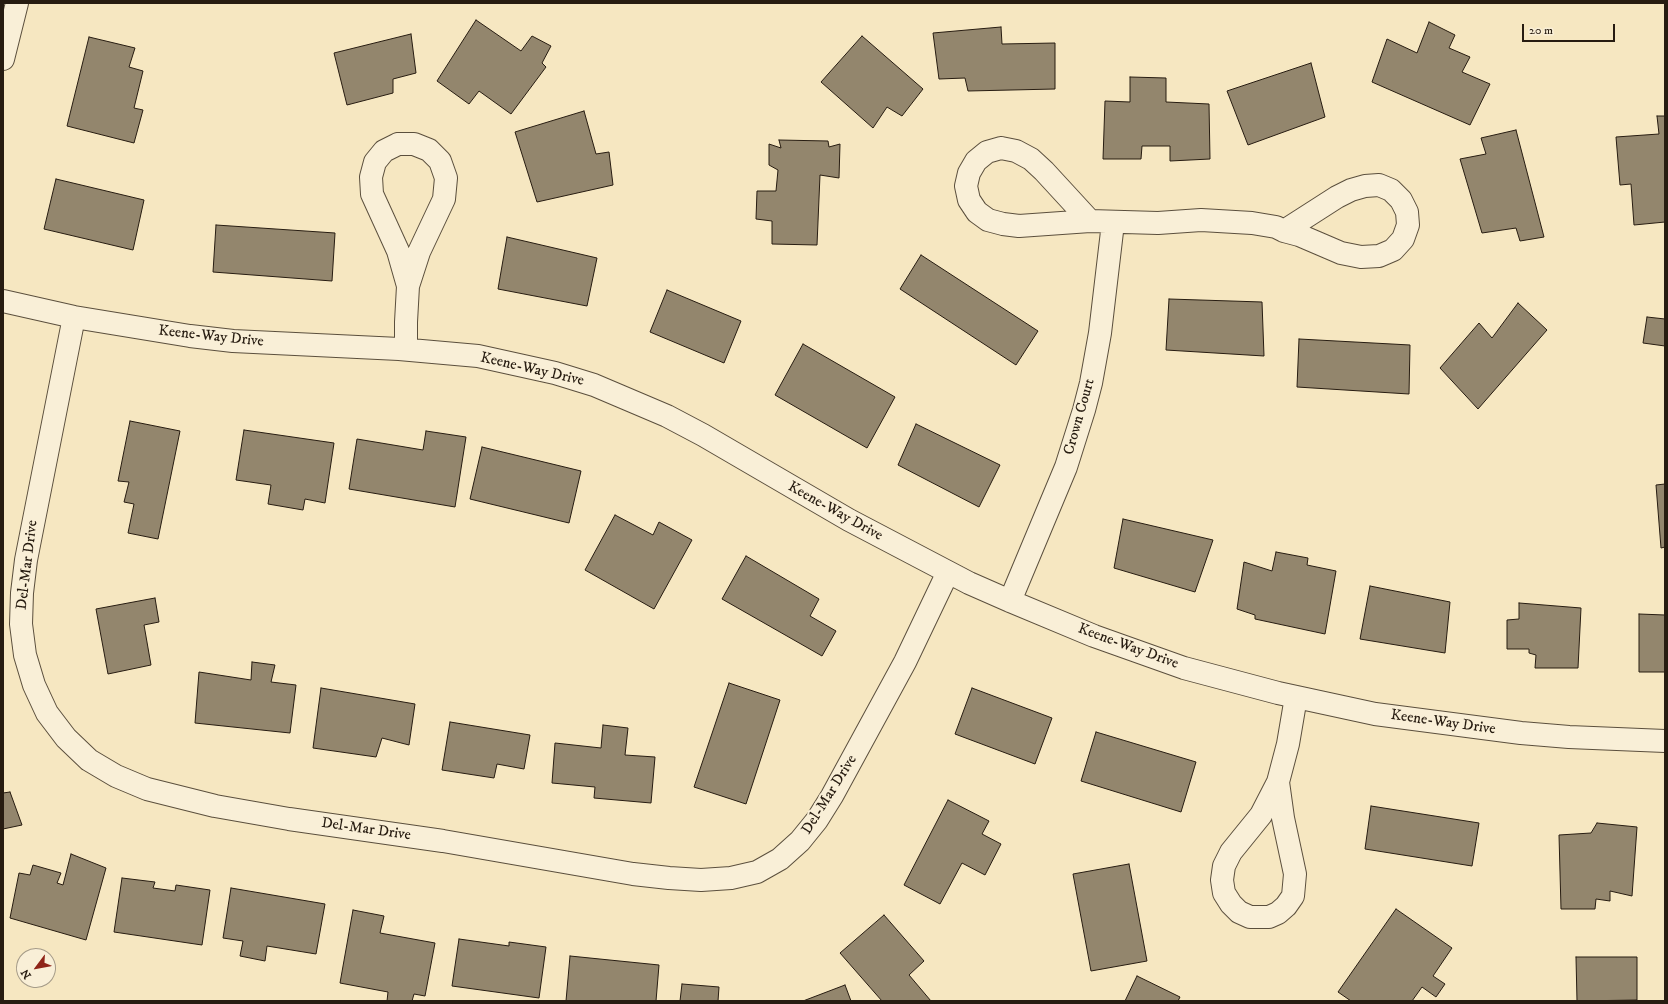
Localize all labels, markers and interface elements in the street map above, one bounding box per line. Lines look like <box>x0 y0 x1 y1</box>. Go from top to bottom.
scale bar <box>1524 16 1617 42</box>
text: 20 m <box>1529 23 1553 38</box>
street label: Keene-Way Drive <box>157 323 265 351</box>
street label: Keene-Way Drive <box>478 349 586 391</box>
street label: Crown Court <box>1061 377 1099 457</box>
street label: Keene-Way Drive <box>784 478 886 546</box>
street label: Del-Mar Drive <box>14 519 42 611</box>
street label: Keene-Way Drive <box>1075 620 1181 674</box>
street label: Keene-Way Drive <box>1389 707 1497 739</box>
street label: Del-Mar Drive <box>798 752 862 838</box>
street label: Del-Mar Drive <box>320 815 412 845</box>
north arrow <box>16 948 56 988</box>
text: N <box>18 966 35 981</box>

